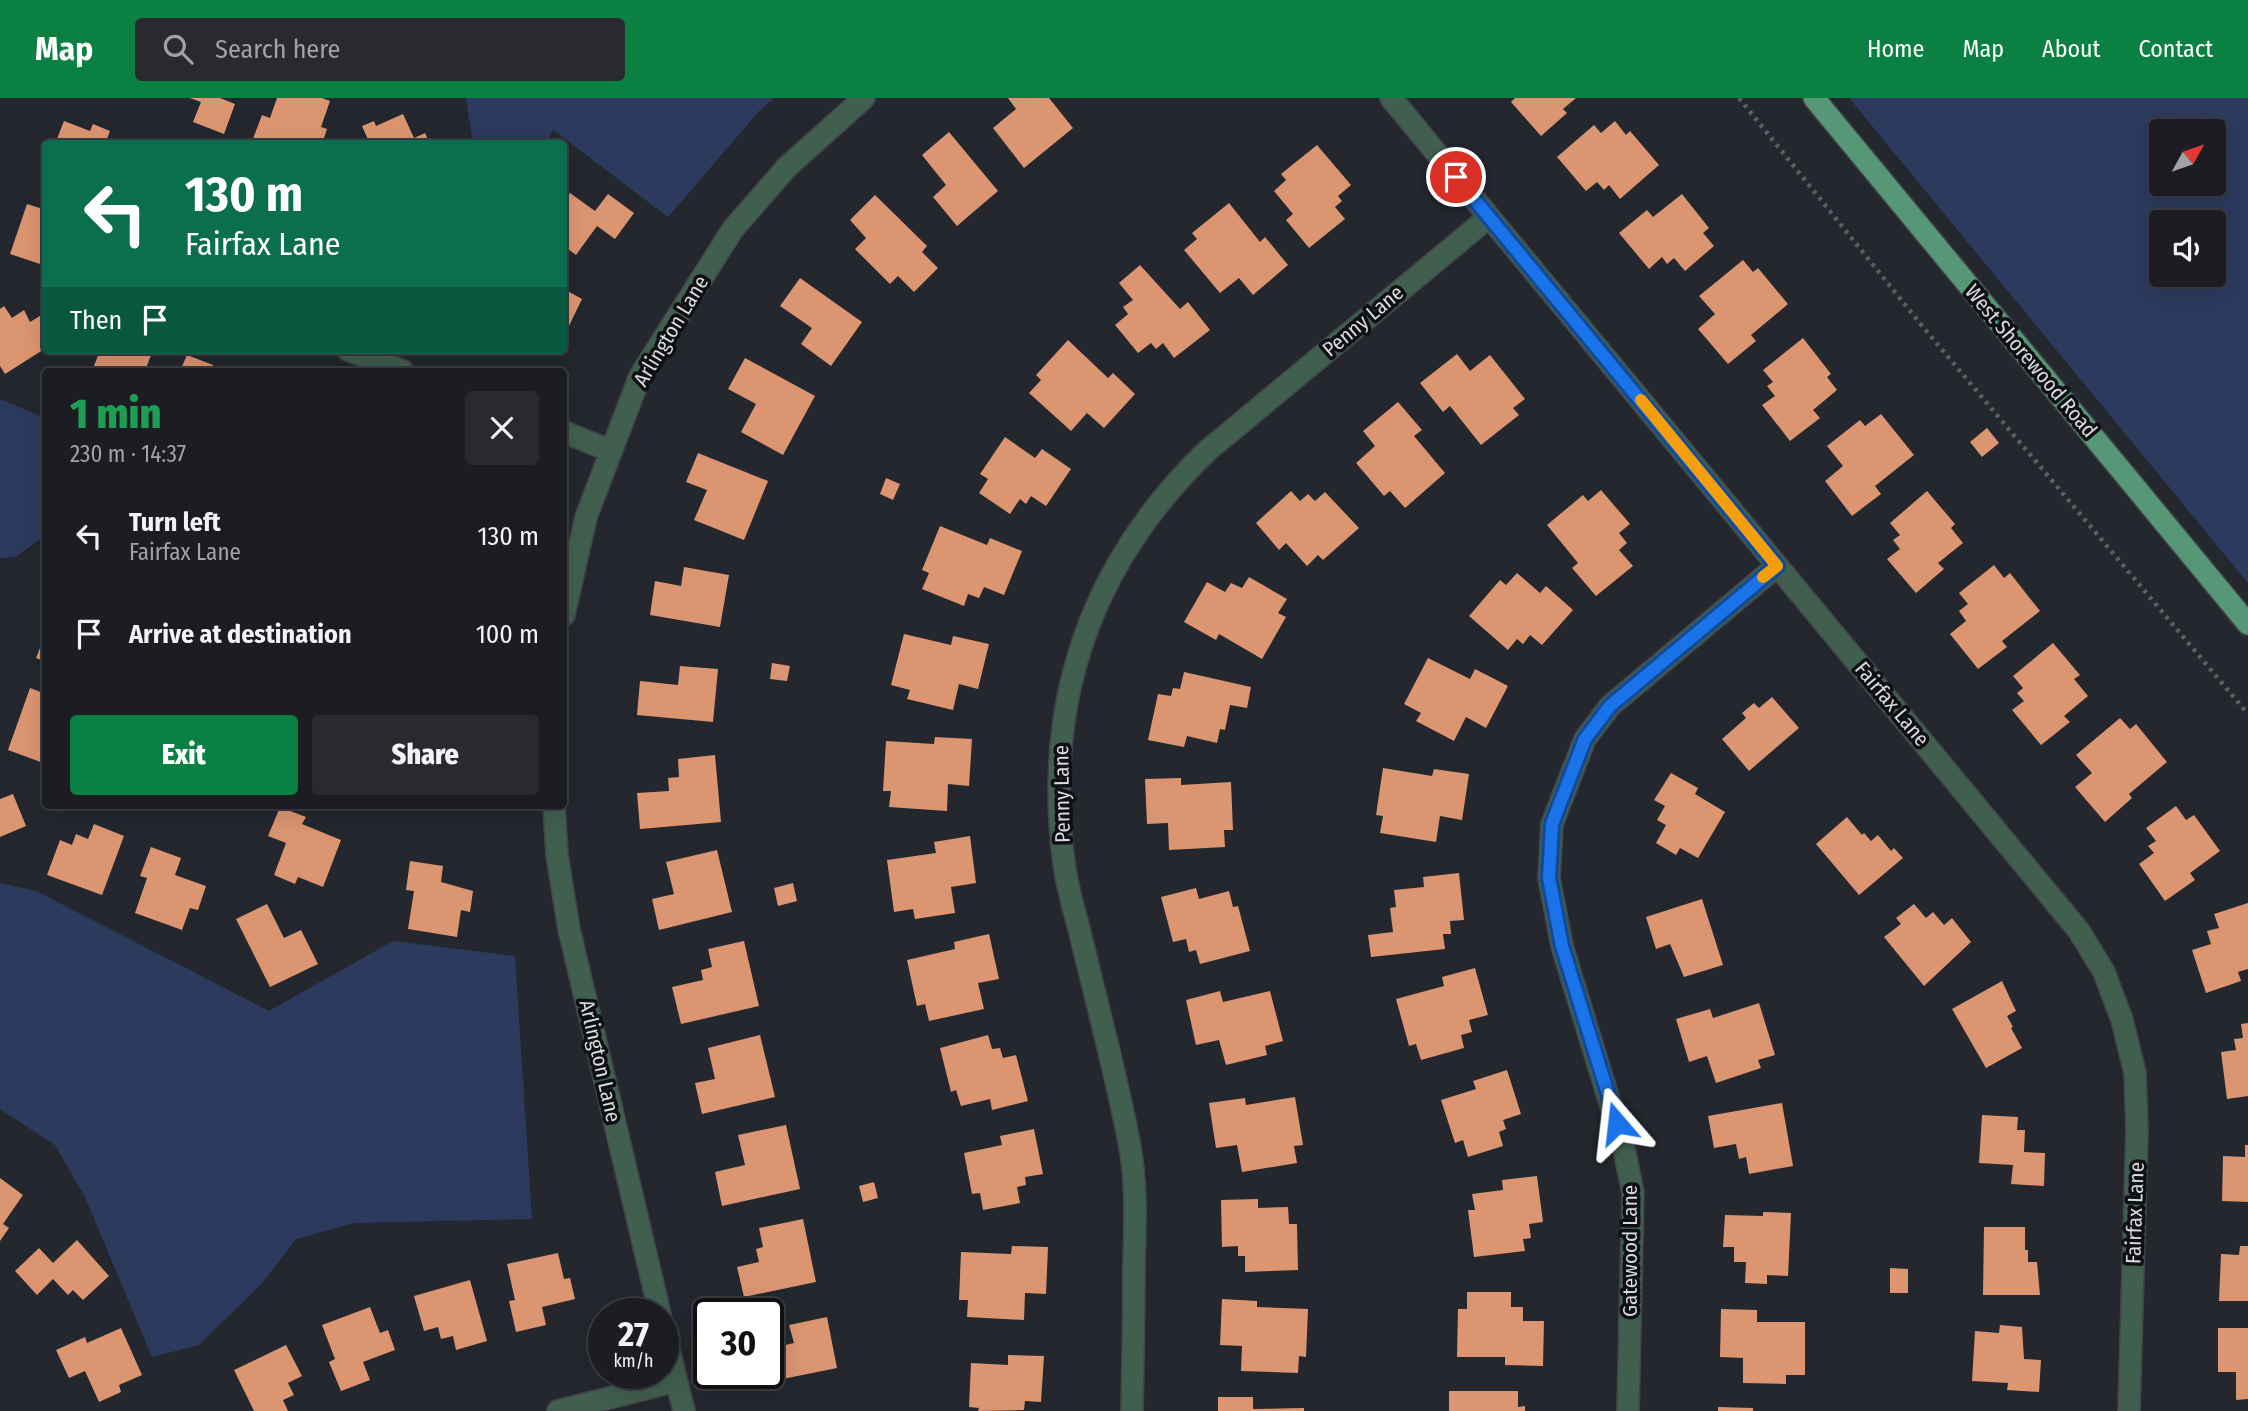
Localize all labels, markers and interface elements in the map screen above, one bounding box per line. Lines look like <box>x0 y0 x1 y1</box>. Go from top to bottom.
search box <box>135 18 625 81</box>
text: Map <box>35 29 93 69</box>
icon: search <box>159 30 197 68</box>
text: Search here <box>215 34 340 65</box>
text: Home <box>1867 35 1924 63</box>
text: Map <box>1962 35 2004 63</box>
text: About <box>2042 35 2100 63</box>
text: Contact <box>2138 35 2213 63</box>
north arrow <box>2149 119 2226 196</box>
map controls <box>2149 119 2226 287</box>
pin <box>1426 147 1486 207</box>
icon: arrive <box>1437 158 1475 196</box>
text: 130 m <box>185 165 303 224</box>
icon: left <box>70 168 161 259</box>
button: sound <box>2149 210 2226 287</box>
text: Fairfax Lane <box>185 225 341 263</box>
street label: Arlington Lane <box>628 271 714 391</box>
street label: West Shorewood Road <box>1959 279 2103 443</box>
street label: Penny Lane <box>1317 280 1409 362</box>
icon: arrive <box>136 301 174 339</box>
text: Then <box>70 305 122 336</box>
text: 1 min <box>70 389 161 439</box>
button: close <box>465 391 539 465</box>
text: 230 m · 14:37 <box>70 440 186 468</box>
text: Turn left <box>129 507 221 538</box>
icon: left <box>70 517 108 555</box>
text: 130 m <box>477 521 539 552</box>
text: Fairfax Lane <box>129 538 241 566</box>
icon: arrive <box>70 615 108 653</box>
text: Arrive at destination <box>129 619 352 650</box>
text: 100 m <box>476 619 539 650</box>
street label: Fairfax Lane <box>1849 657 1935 751</box>
button: Exit <box>70 715 298 795</box>
button: Share <box>312 715 539 795</box>
street label: Penny Lane <box>1048 745 1076 843</box>
street label: Arlington Lane <box>573 997 627 1125</box>
position arrow <box>1580 1086 1654 1160</box>
street label: Fairfax Lane <box>2120 1161 2150 1265</box>
street label: Gatewood Lane <box>1617 1185 1643 1317</box>
speed limit sign: 30 <box>693 1298 784 1389</box>
text: 27 <box>618 1313 649 1355</box>
text: km/h <box>613 1350 654 1372</box>

